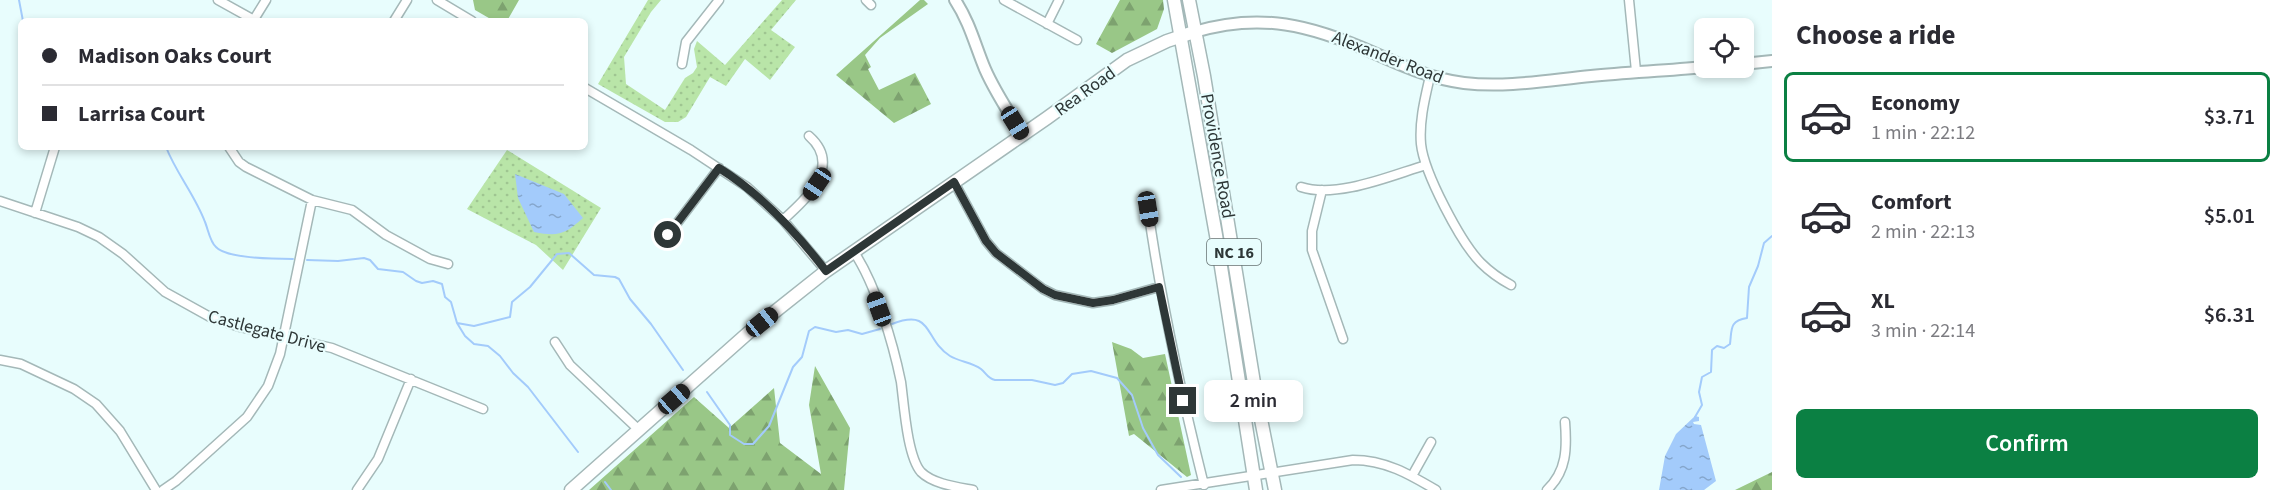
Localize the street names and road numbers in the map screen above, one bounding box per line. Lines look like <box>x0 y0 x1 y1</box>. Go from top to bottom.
street label: Alexander Road <box>1329 25 1447 90</box>
street label: Rea Road <box>1050 61 1121 122</box>
street label: Providence Road <box>1194 92 1241 221</box>
road number: NC 16 <box>1207 239 1261 265</box>
street label: Castlegate Drive <box>205 304 329 359</box>

